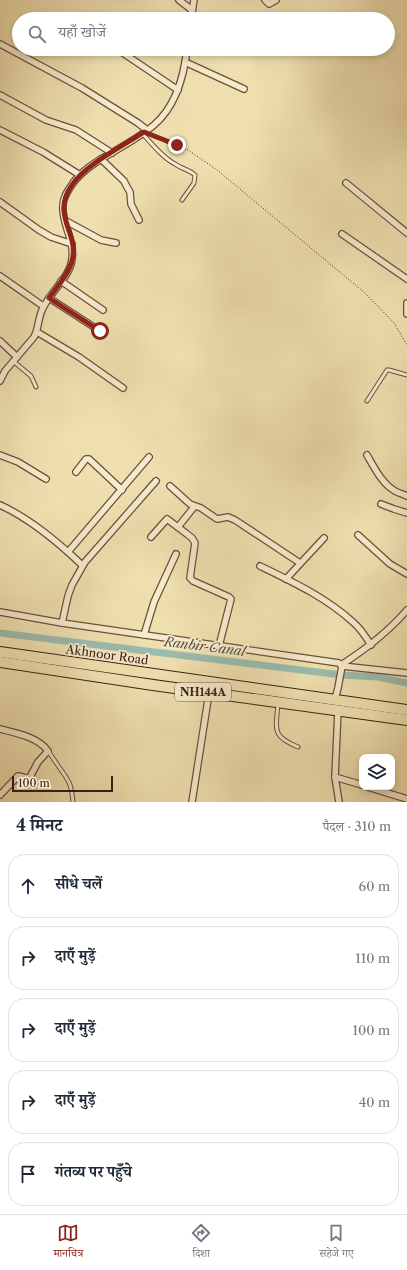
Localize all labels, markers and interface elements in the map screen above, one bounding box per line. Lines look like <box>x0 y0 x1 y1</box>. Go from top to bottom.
search box <box>12 12 395 56</box>
text: यहाँ खोजें <box>58 22 106 41</box>
icon: search <box>26 23 48 45</box>
route end <box>168 136 186 154</box>
route start <box>91 322 109 340</box>
water label: Ranbir Canal <box>162 633 248 659</box>
street label: Akhnoor Road <box>64 641 150 668</box>
road number: NH144A <box>175 683 231 701</box>
map controls <box>359 754 395 790</box>
button: layers <box>359 754 395 790</box>
scale bar <box>12 774 113 793</box>
text: 100 m <box>18 776 50 790</box>
text: 4 मिनट <box>16 815 63 835</box>
text: पैदल · 310 m <box>323 818 391 834</box>
text: सीधे चलें <box>55 874 102 893</box>
icon: ahead <box>17 875 39 897</box>
text: 60 m <box>359 878 390 894</box>
text: दाएँ मुड़ें <box>55 946 95 965</box>
icon: right <box>17 947 39 969</box>
text: 110 m <box>355 950 390 966</box>
text: दाएँ मुड़ें <box>55 1018 95 1037</box>
icon: right <box>17 1019 39 1041</box>
text: 100 m <box>352 1022 390 1038</box>
text: दाएँ मुड़ें <box>55 1090 95 1109</box>
icon: right <box>17 1091 39 1113</box>
text: 40 m <box>359 1094 390 1110</box>
text: गंतव्य पर पहुँचे <box>55 1162 132 1181</box>
icon: arrive <box>17 1163 39 1185</box>
tab: मानचित्र <box>53 1222 83 1264</box>
tab: दिशा <box>190 1222 212 1264</box>
tab: सहेजे गए <box>319 1222 354 1264</box>

